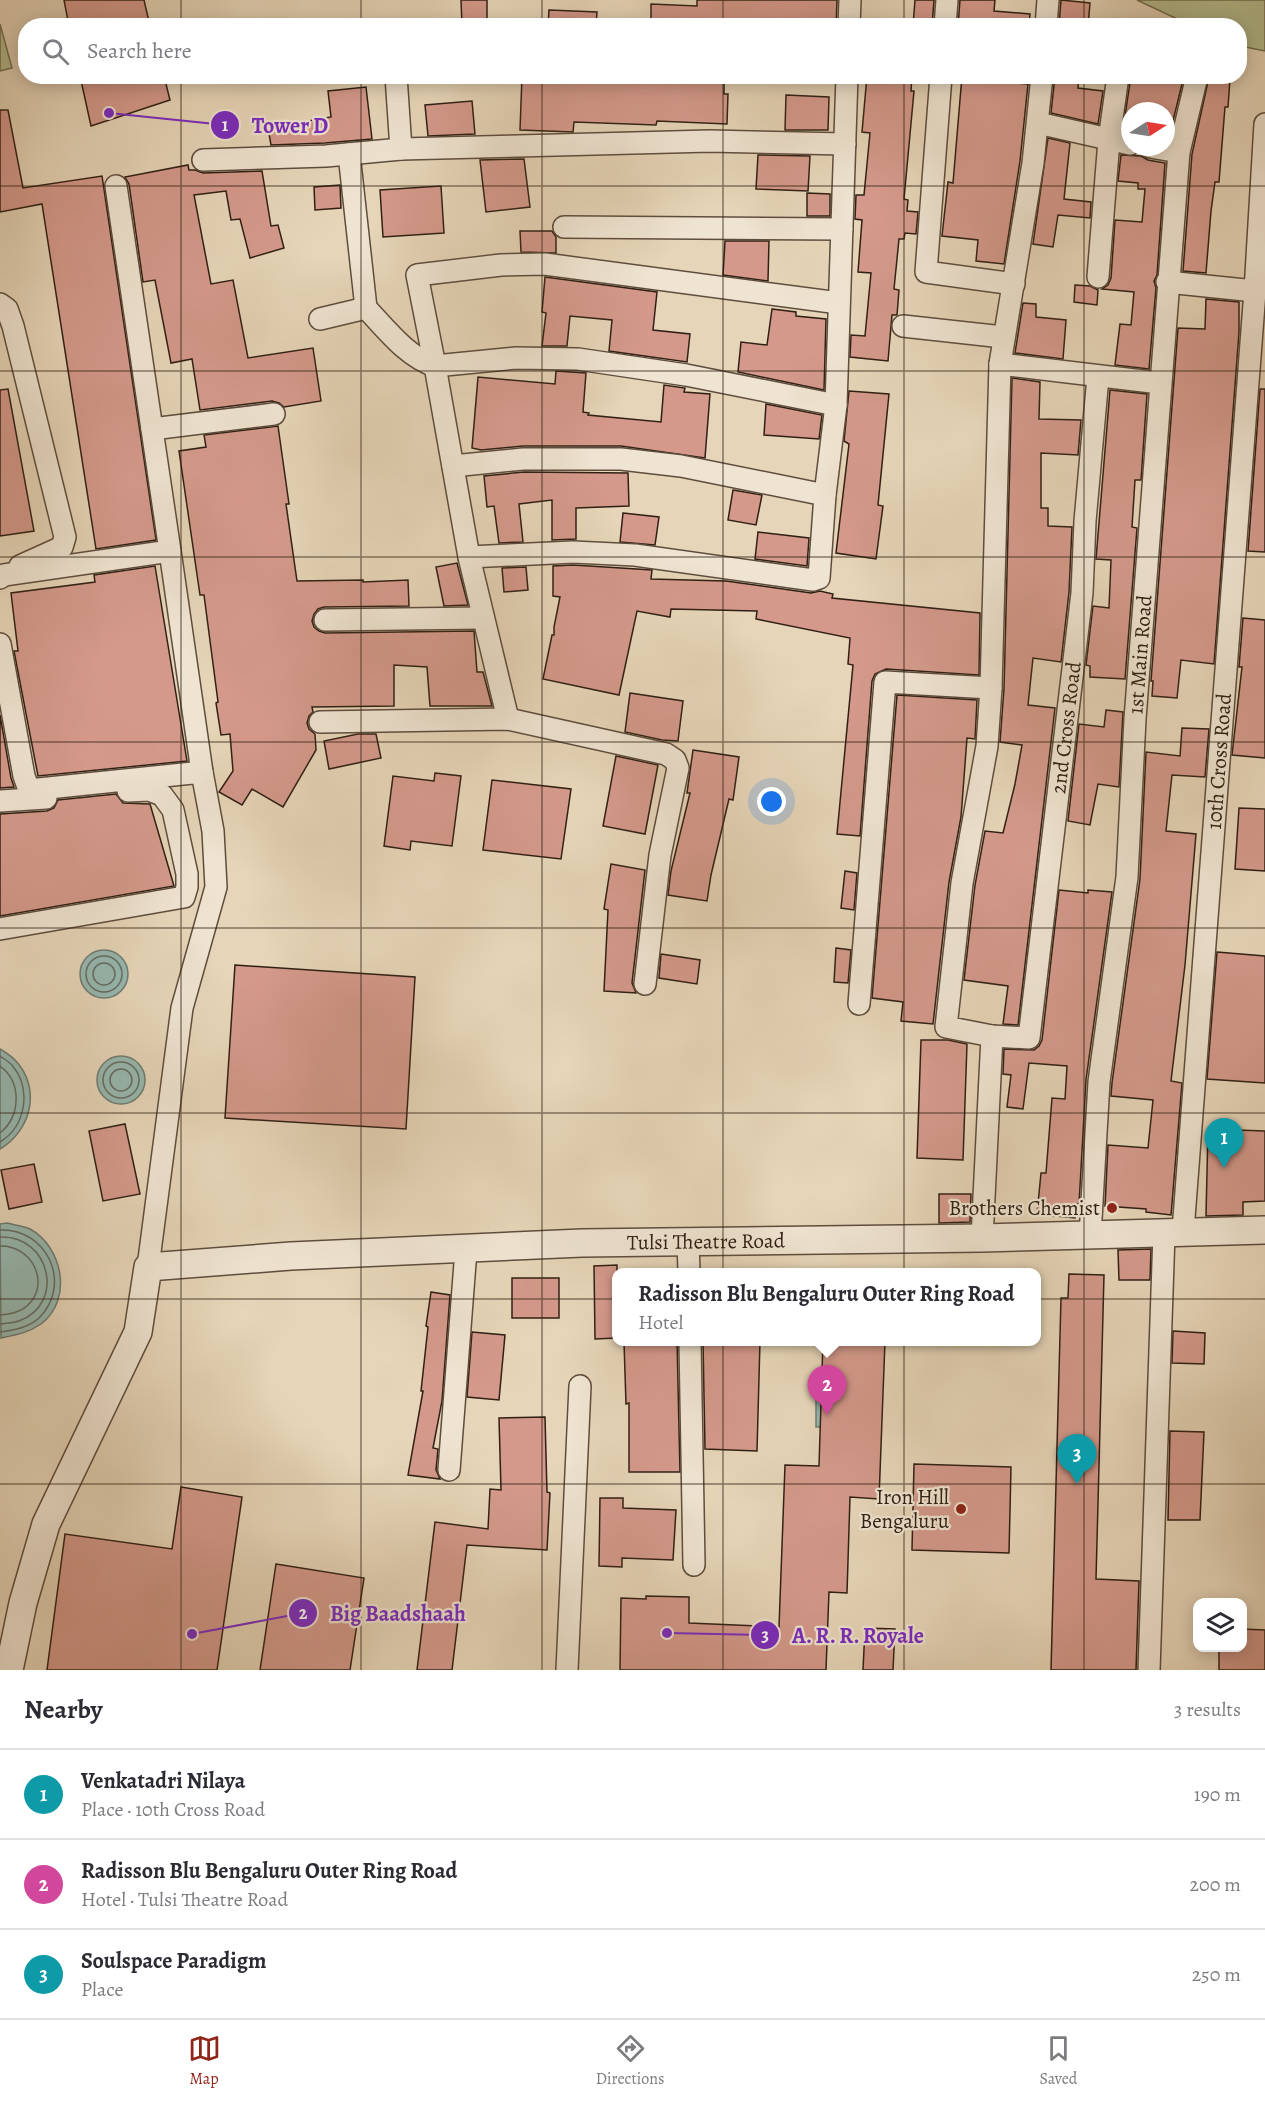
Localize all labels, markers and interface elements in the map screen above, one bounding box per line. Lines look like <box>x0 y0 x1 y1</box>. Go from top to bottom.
search box <box>18 18 1247 84</box>
icon: search <box>39 35 72 68</box>
text: Search here <box>87 36 192 66</box>
north arrow <box>1121 102 1175 156</box>
callout: Tower D <box>210 105 340 145</box>
text: Tower D <box>252 111 328 141</box>
text: 1 <box>222 113 229 137</box>
street label: 1st Main Road <box>1121 593 1159 715</box>
street label: 2nd Cross Road <box>1044 659 1088 795</box>
street label: 10th Cross Road <box>1200 691 1238 831</box>
your location <box>757 787 786 816</box>
pin: 1 <box>1204 1118 1244 1168</box>
place label: Brothers Chemist <box>949 1194 1100 1222</box>
marker: Brothers Chemist <box>1105 1201 1119 1215</box>
street label: Tulsi Theatre Road <box>627 1226 786 1256</box>
popup <box>612 1268 1041 1346</box>
text: Radisson Blu Bengaluru Outer Ring Road <box>638 1279 1015 1309</box>
text: Hotel <box>638 1309 683 1336</box>
pin: 2 <box>808 1366 846 1415</box>
pin: 3 <box>1058 1434 1096 1484</box>
place label: Iron Hill Bengaluru <box>860 1483 950 1535</box>
marker: Iron Hill Bengaluru <box>954 1502 968 1516</box>
callout: Big Baadshaah <box>288 1593 478 1633</box>
map controls <box>1193 1598 1247 1652</box>
button: layers <box>1193 1598 1247 1652</box>
text: Big Baadshaah <box>330 1599 466 1629</box>
text: 2 <box>299 1601 308 1625</box>
callout: A. R. R. Royale <box>750 1615 937 1655</box>
text: A. R. R. Royale <box>791 1621 924 1651</box>
text: 3 <box>761 1623 769 1647</box>
text: Nearby <box>24 1692 103 1727</box>
text: 3 results <box>1174 1696 1241 1723</box>
text: Venkatadri Nilaya <box>81 1766 245 1796</box>
text: 1 <box>40 1781 47 1808</box>
text: 190 m <box>1194 1781 1241 1808</box>
text: Place · 10th Cross Road <box>81 1796 265 1823</box>
text: Radisson Blu Bengaluru Outer Ring Road <box>81 1856 457 1886</box>
text: 2 <box>39 1871 48 1898</box>
text: 200 m <box>1190 1871 1241 1898</box>
text: Hotel · Tulsi Theatre Road <box>81 1886 288 1913</box>
text: Soulspace Paradigm <box>81 1946 266 1976</box>
text: 3 <box>39 1961 48 1988</box>
text: 250 m <box>1192 1961 1241 1988</box>
text: Place <box>81 1976 123 2003</box>
tab: Map <box>188 2032 221 2090</box>
tab: Directions <box>596 2032 664 2090</box>
tab: Saved <box>1039 2032 1077 2090</box>

